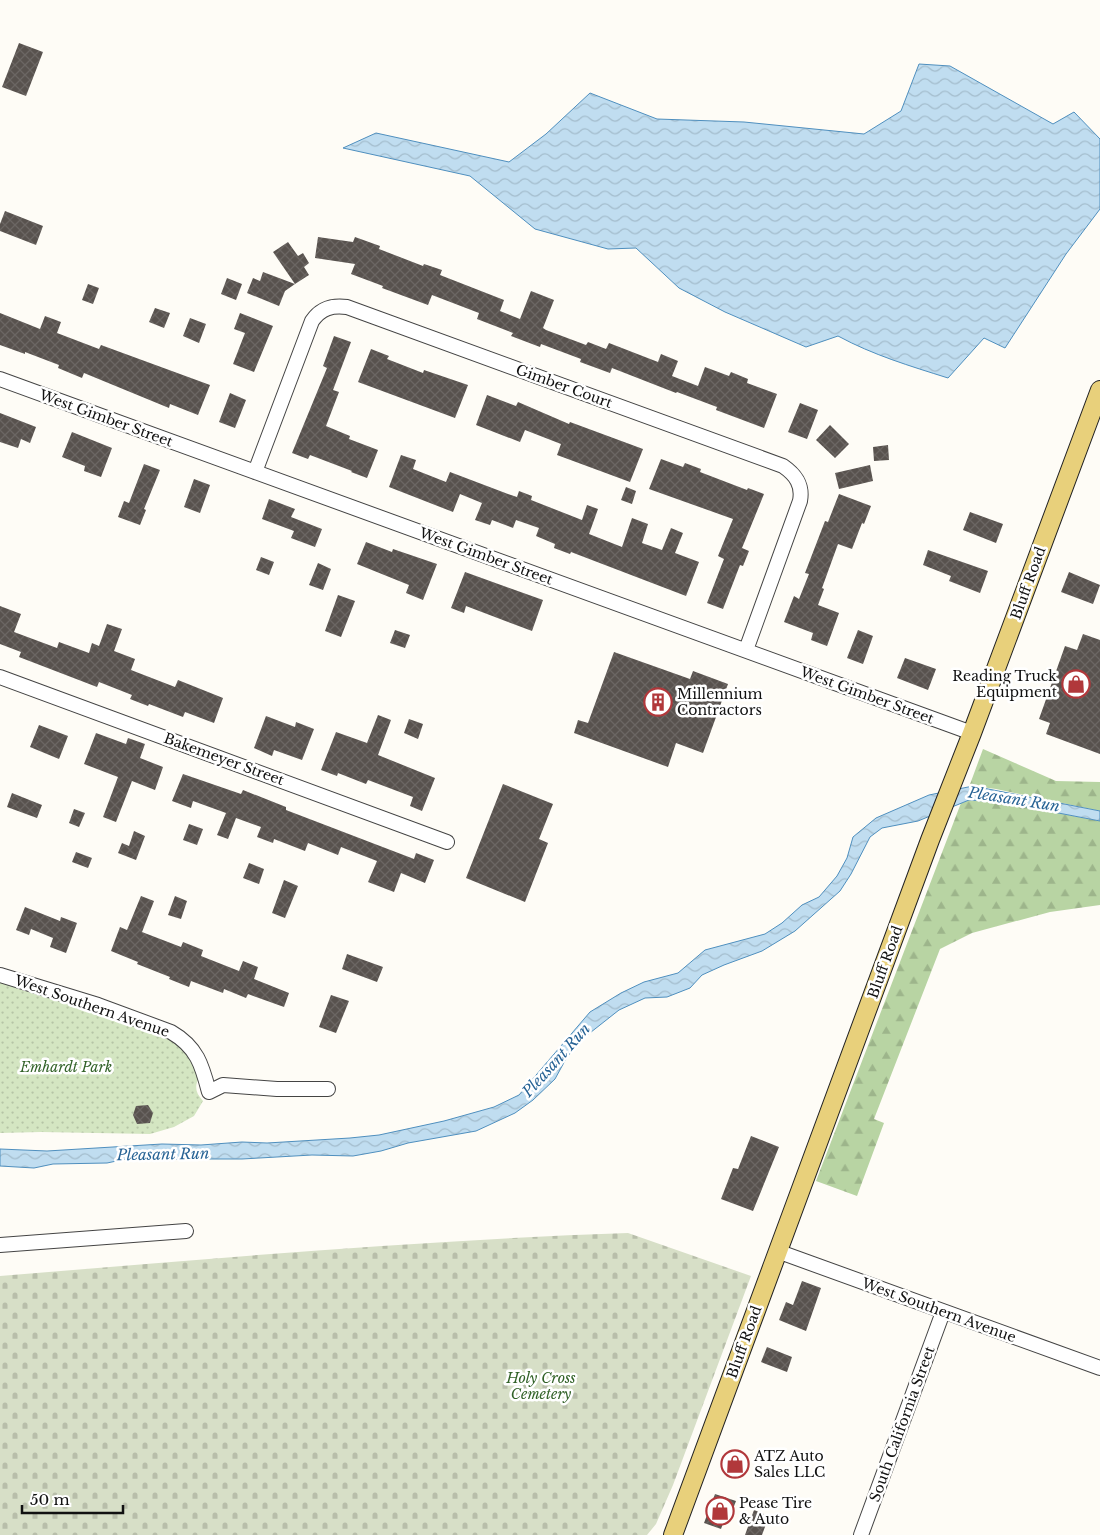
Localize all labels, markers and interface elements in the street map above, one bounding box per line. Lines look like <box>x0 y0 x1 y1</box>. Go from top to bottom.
street label: Gimber Court <box>513 360 615 412</box>
street label: West Gimber Street <box>36 385 176 451</box>
street label: West Gimber Street <box>416 523 556 589</box>
street label: Bluff Road <box>1007 544 1050 622</box>
street label: West Gimber Street <box>797 662 937 728</box>
place label: Reading Truck Equipment <box>952 667 1058 701</box>
shop icon: Reading Truck Equipment <box>1061 669 1091 699</box>
place label: Millennium Contractors <box>677 685 763 719</box>
building icon: Millennium Contractors <box>643 687 673 717</box>
street label: Bakemeyer Street <box>161 729 287 789</box>
water label: Pleasant Run <box>966 782 1061 816</box>
street label: Bluff Road <box>864 923 907 1001</box>
street label: West Southern Avenue <box>11 971 172 1041</box>
water label: Pleasant Run <box>517 1019 594 1102</box>
park label: Emhardt Park <box>19 1058 112 1076</box>
water label: Pleasant Run <box>116 1144 209 1164</box>
street label: West Southern Avenue <box>859 1273 1019 1346</box>
street label: Bluff Road <box>723 1303 766 1381</box>
street label: South California Street <box>865 1343 939 1504</box>
park label: Holy Cross Cemetery <box>505 1369 576 1403</box>
place label: ATZ Auto Sales LLC <box>753 1447 825 1481</box>
shop icon: ATZ Auto Sales LLC <box>720 1449 750 1479</box>
scale bar <box>22 1482 124 1514</box>
text: 50 m <box>30 1490 70 1509</box>
place label: Pease Tire & Auto <box>739 1494 812 1528</box>
shop icon: Pease Tire & Auto <box>705 1496 735 1526</box>

